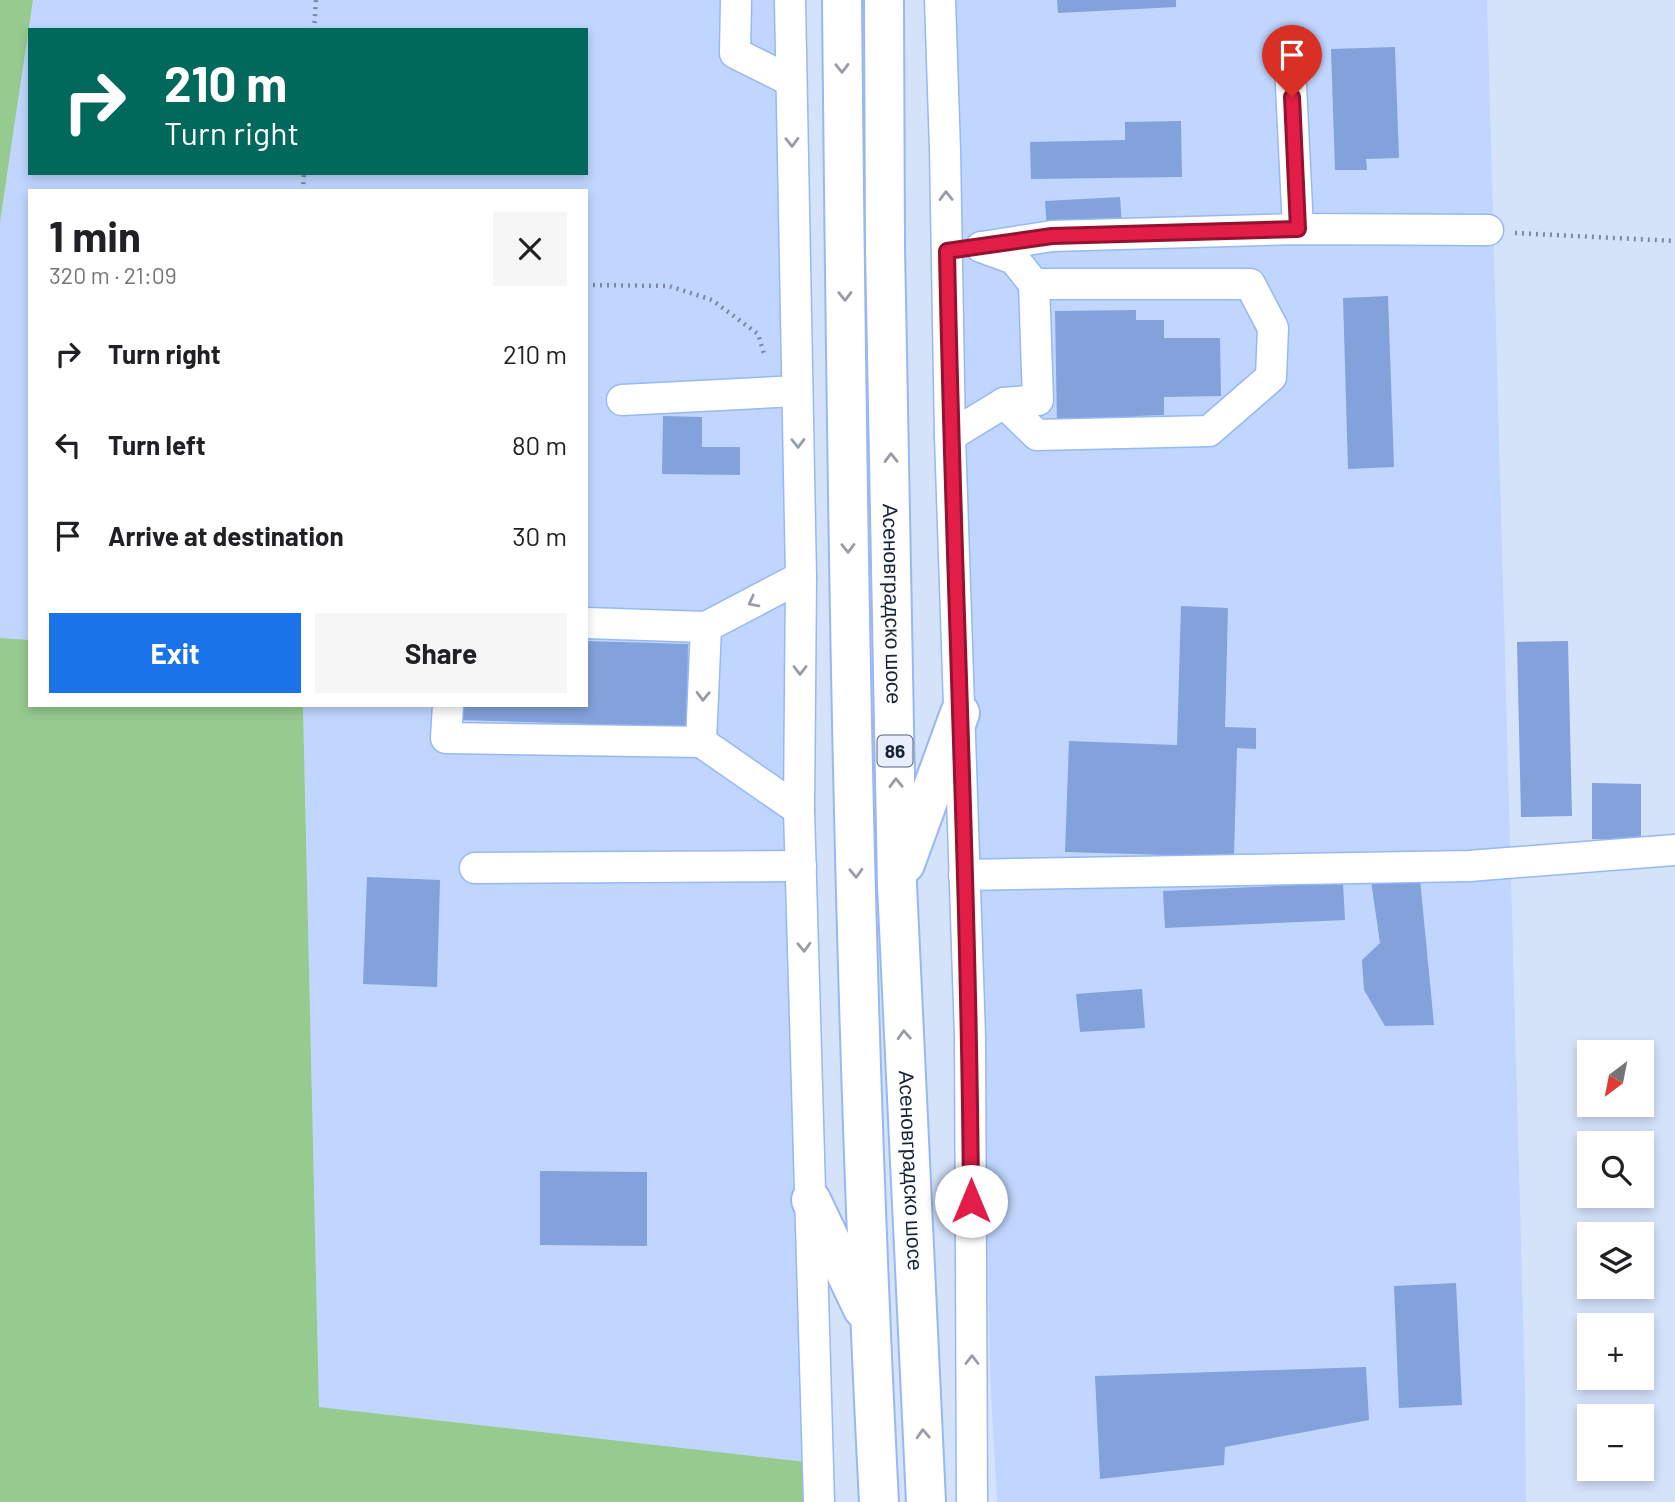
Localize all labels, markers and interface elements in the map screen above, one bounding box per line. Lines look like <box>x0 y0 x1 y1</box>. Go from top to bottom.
pin <box>1262 25 1322 97</box>
icon: arrive <box>1273 36 1311 74</box>
text: 210 m <box>164 53 287 112</box>
icon: right <box>49 56 140 147</box>
one-way arrow <box>834 63 850 74</box>
text: Turn right <box>164 113 299 151</box>
one-way arrow <box>785 136 800 147</box>
one-way arrow <box>938 190 954 201</box>
text: 1 min <box>49 210 141 260</box>
button: close <box>493 212 567 286</box>
text: 320 m · 21:09 <box>49 261 177 289</box>
one-way arrow <box>837 291 853 301</box>
icon: right <box>49 335 87 373</box>
text: Turn right <box>108 338 221 369</box>
text: 210 m <box>503 338 567 369</box>
icon: left <box>49 426 87 464</box>
text: Turn left <box>108 429 206 460</box>
text: 80 m <box>512 429 567 460</box>
one-way arrow <box>790 438 806 448</box>
one-way arrow <box>883 452 898 463</box>
street label: Асеновградско шосе <box>879 503 908 704</box>
icon: arrive <box>49 517 87 555</box>
text: Arrive at destination <box>108 520 344 551</box>
text: 30 m <box>512 520 567 551</box>
one-way arrow <box>840 543 856 553</box>
one-way arrow <box>748 594 760 608</box>
button: Exit <box>49 613 301 693</box>
button: Share <box>315 613 567 693</box>
one-way arrow <box>792 665 808 676</box>
one-way arrow <box>695 690 710 701</box>
road number: 86 <box>878 736 912 766</box>
one-way arrow <box>888 778 904 788</box>
one-way arrow <box>848 868 864 879</box>
one-way arrow <box>796 941 811 952</box>
one-way arrow <box>897 1029 912 1040</box>
north arrow <box>1577 1040 1654 1116</box>
map controls <box>1577 1040 1654 1481</box>
street label: Асеновградско шосе <box>895 1070 929 1271</box>
button: search <box>1577 1131 1654 1208</box>
position arrow <box>934 1164 1008 1238</box>
button: layers <box>1577 1222 1654 1299</box>
button: + <box>1577 1313 1654 1390</box>
one-way arrow <box>964 1355 980 1365</box>
button: − <box>1577 1404 1654 1481</box>
one-way arrow <box>915 1428 930 1439</box>

